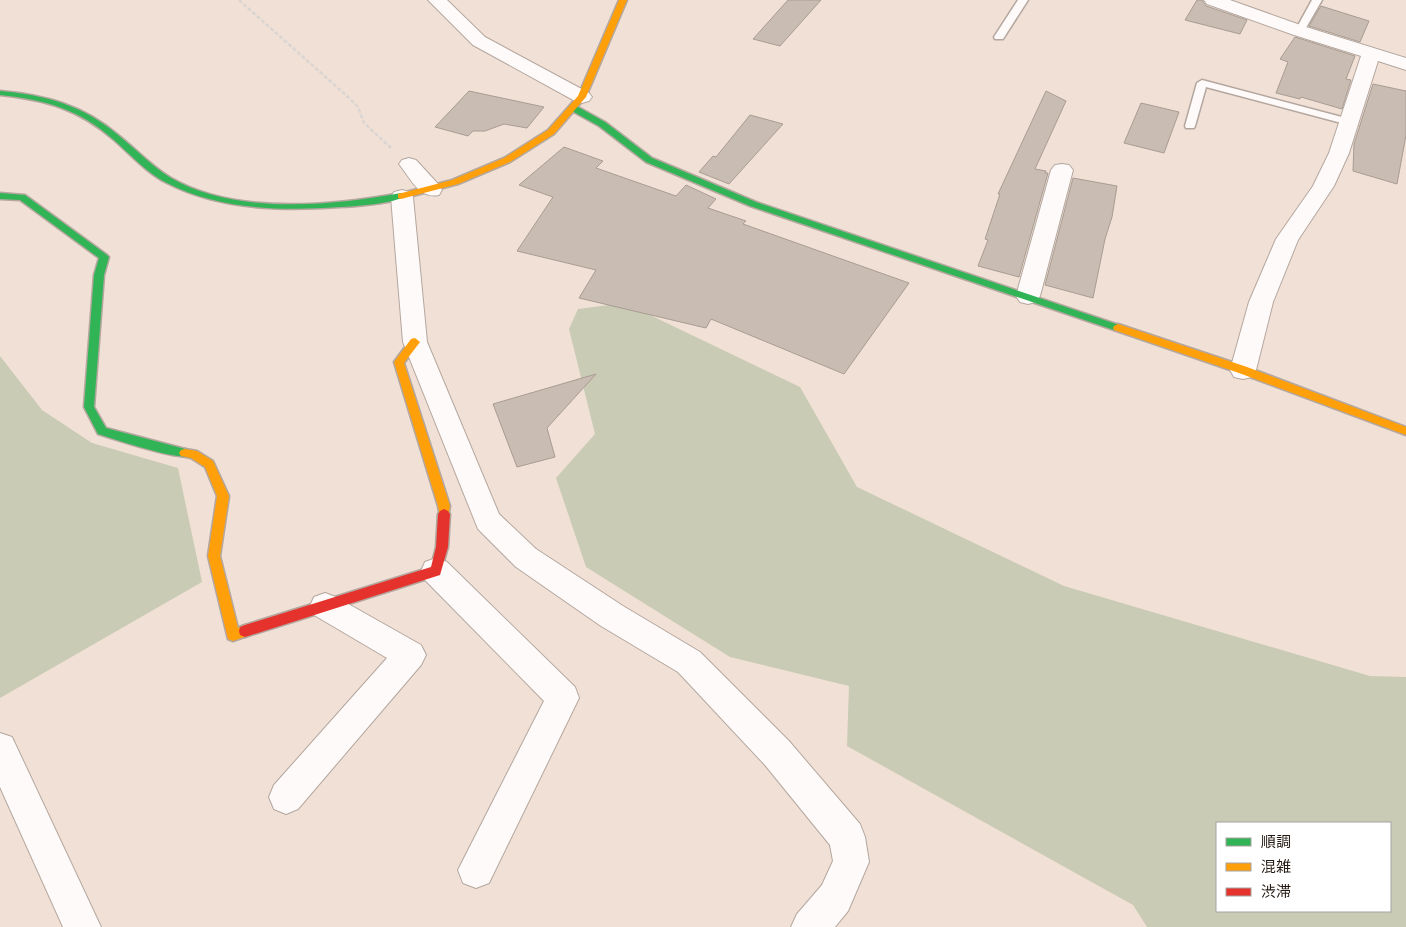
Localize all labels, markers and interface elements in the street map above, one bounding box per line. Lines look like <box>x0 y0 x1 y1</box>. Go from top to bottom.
legend <box>1216 822 1391 912</box>
text: 順調 <box>1261 833 1291 851</box>
text: 混雑 <box>1261 858 1291 876</box>
text: 渋滞 <box>1261 883 1291 901</box>

